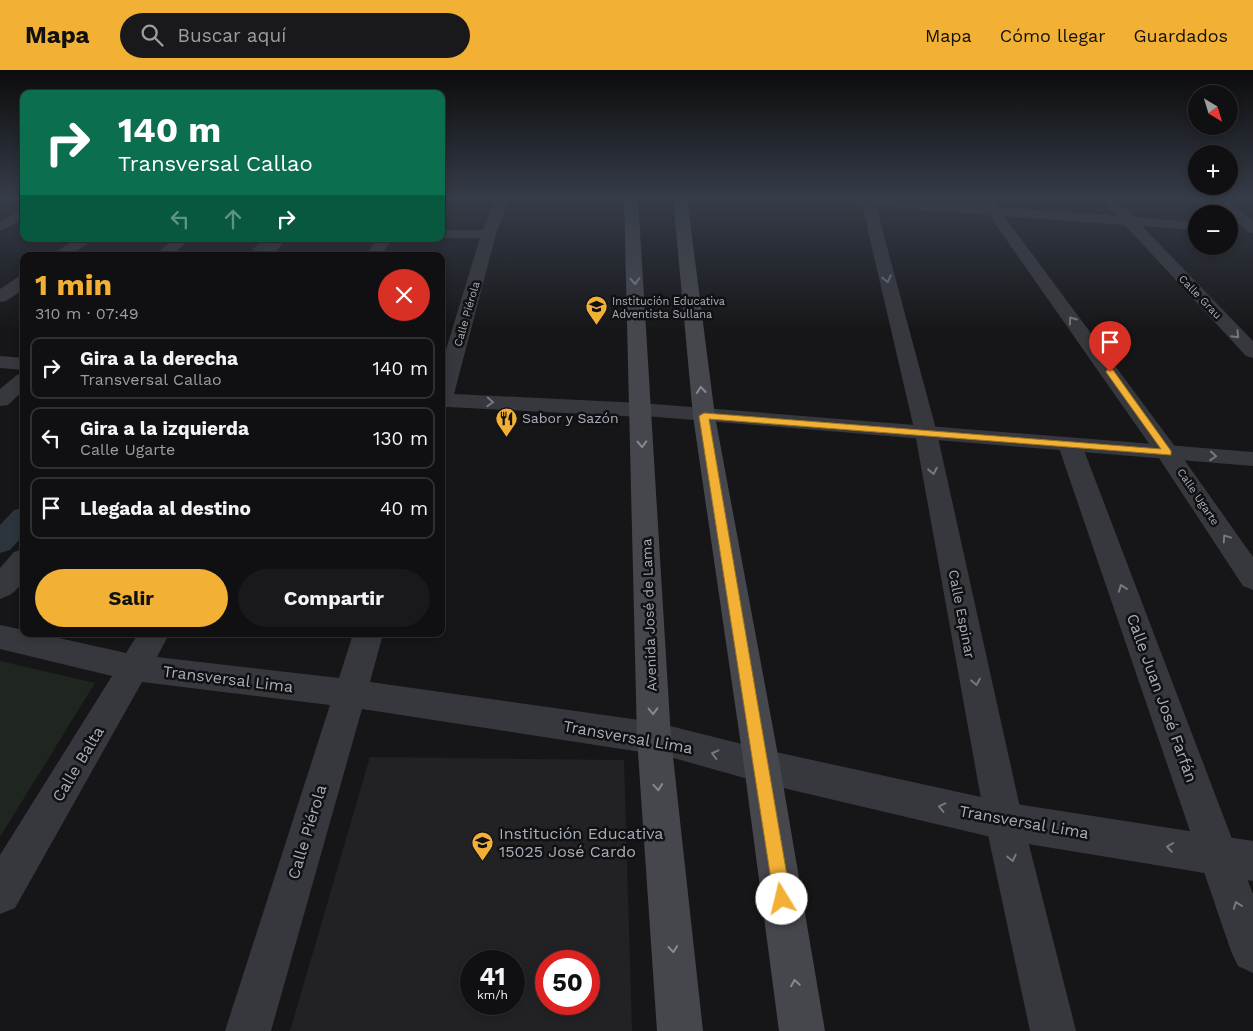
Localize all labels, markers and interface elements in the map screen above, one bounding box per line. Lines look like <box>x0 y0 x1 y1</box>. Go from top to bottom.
search box <box>120 13 470 58</box>
text: Mapa <box>25 21 90 49</box>
icon: search <box>138 21 166 49</box>
text: Buscar aquí <box>178 24 286 47</box>
text: Mapa <box>925 25 972 46</box>
text: Cómo llegar <box>1000 25 1106 46</box>
text: Guardados <box>1134 25 1228 46</box>
north arrow <box>1188 85 1238 135</box>
map controls <box>1188 85 1238 255</box>
text: 140 m <box>118 109 221 151</box>
icon: right <box>35 110 100 175</box>
button: + <box>1188 145 1238 195</box>
text: Transversal Callao <box>118 151 313 176</box>
icon: left <box>166 205 194 233</box>
icon: ahead <box>219 205 247 233</box>
icon: right <box>272 205 300 233</box>
button: − <box>1188 205 1238 255</box>
text: 1 min <box>35 267 112 302</box>
button: close <box>378 269 430 321</box>
street label: Calle Grau <box>1176 272 1224 322</box>
one-way arrow <box>881 275 892 284</box>
one-way arrow <box>630 278 640 286</box>
street label: Calle Piérola <box>452 280 482 348</box>
school or university icon: Institución Educativa Adventista Sullana <box>584 295 608 326</box>
place label: Institución Educativa Adventista Sullana <box>612 295 725 321</box>
text: 310 m · 07:49 <box>35 304 139 323</box>
one-way arrow <box>1069 316 1078 325</box>
pin <box>1089 321 1131 372</box>
icon: arrive <box>1096 328 1124 356</box>
one-way arrow <box>1230 329 1239 338</box>
text: Gira a la derecha <box>80 347 238 370</box>
icon: right <box>37 354 65 382</box>
text: 140 m <box>373 357 428 380</box>
text: Transversal Callao <box>80 370 222 389</box>
one-way arrow <box>696 386 707 394</box>
one-way arrow <box>486 397 494 408</box>
restaurant icon: Sabor y Sazón <box>494 406 518 437</box>
place label: Sabor y Sazón <box>522 410 619 426</box>
text: Gira a la izquierda <box>80 417 249 440</box>
icon: left <box>37 424 65 452</box>
text: 130 m <box>373 427 428 450</box>
text: Calle Ugarte <box>80 440 175 459</box>
one-way arrow <box>637 440 648 448</box>
one-way arrow <box>1209 451 1217 462</box>
street label: Calle Ugarte <box>1174 466 1222 528</box>
one-way arrow <box>928 467 938 476</box>
icon: arrive <box>37 494 65 522</box>
text: Llegada al destino <box>80 497 251 520</box>
text: 40 m <box>380 497 428 520</box>
one-way arrow <box>1223 535 1232 544</box>
street label: Avenida José de Lama <box>638 538 660 692</box>
street label: Calle Espinar <box>946 568 979 660</box>
button: Salir <box>35 569 228 627</box>
button: Compartir <box>238 569 430 627</box>
one-way arrow <box>1118 584 1128 593</box>
street label: Calle Juan José Farfán <box>1123 611 1201 785</box>
street label: Transversal Lima <box>162 662 294 696</box>
one-way arrow <box>970 677 980 686</box>
one-way arrow <box>647 707 658 715</box>
street label: Transversal Lima <box>562 716 694 758</box>
street label: Calle Balta <box>48 723 108 805</box>
one-way arrow <box>711 749 720 760</box>
street label: Calle Piérola <box>284 783 330 881</box>
one-way arrow <box>652 783 663 791</box>
street label: Transversal Lima <box>958 801 1090 843</box>
one-way arrow <box>937 802 946 813</box>
place label: Institución Educativa 15025 José Cardo <box>499 824 663 861</box>
school or university icon: Institución Educativa 15025 José Cardo <box>471 830 495 861</box>
one-way arrow <box>1166 842 1175 852</box>
one-way arrow <box>1006 854 1017 863</box>
position arrow <box>755 872 807 924</box>
one-way arrow <box>1233 902 1243 910</box>
one-way arrow <box>667 945 678 953</box>
speed limit sign: 50 <box>535 950 600 1015</box>
text: 41 <box>479 962 506 991</box>
one-way arrow <box>790 978 801 986</box>
text: km/h <box>477 988 508 1002</box>

